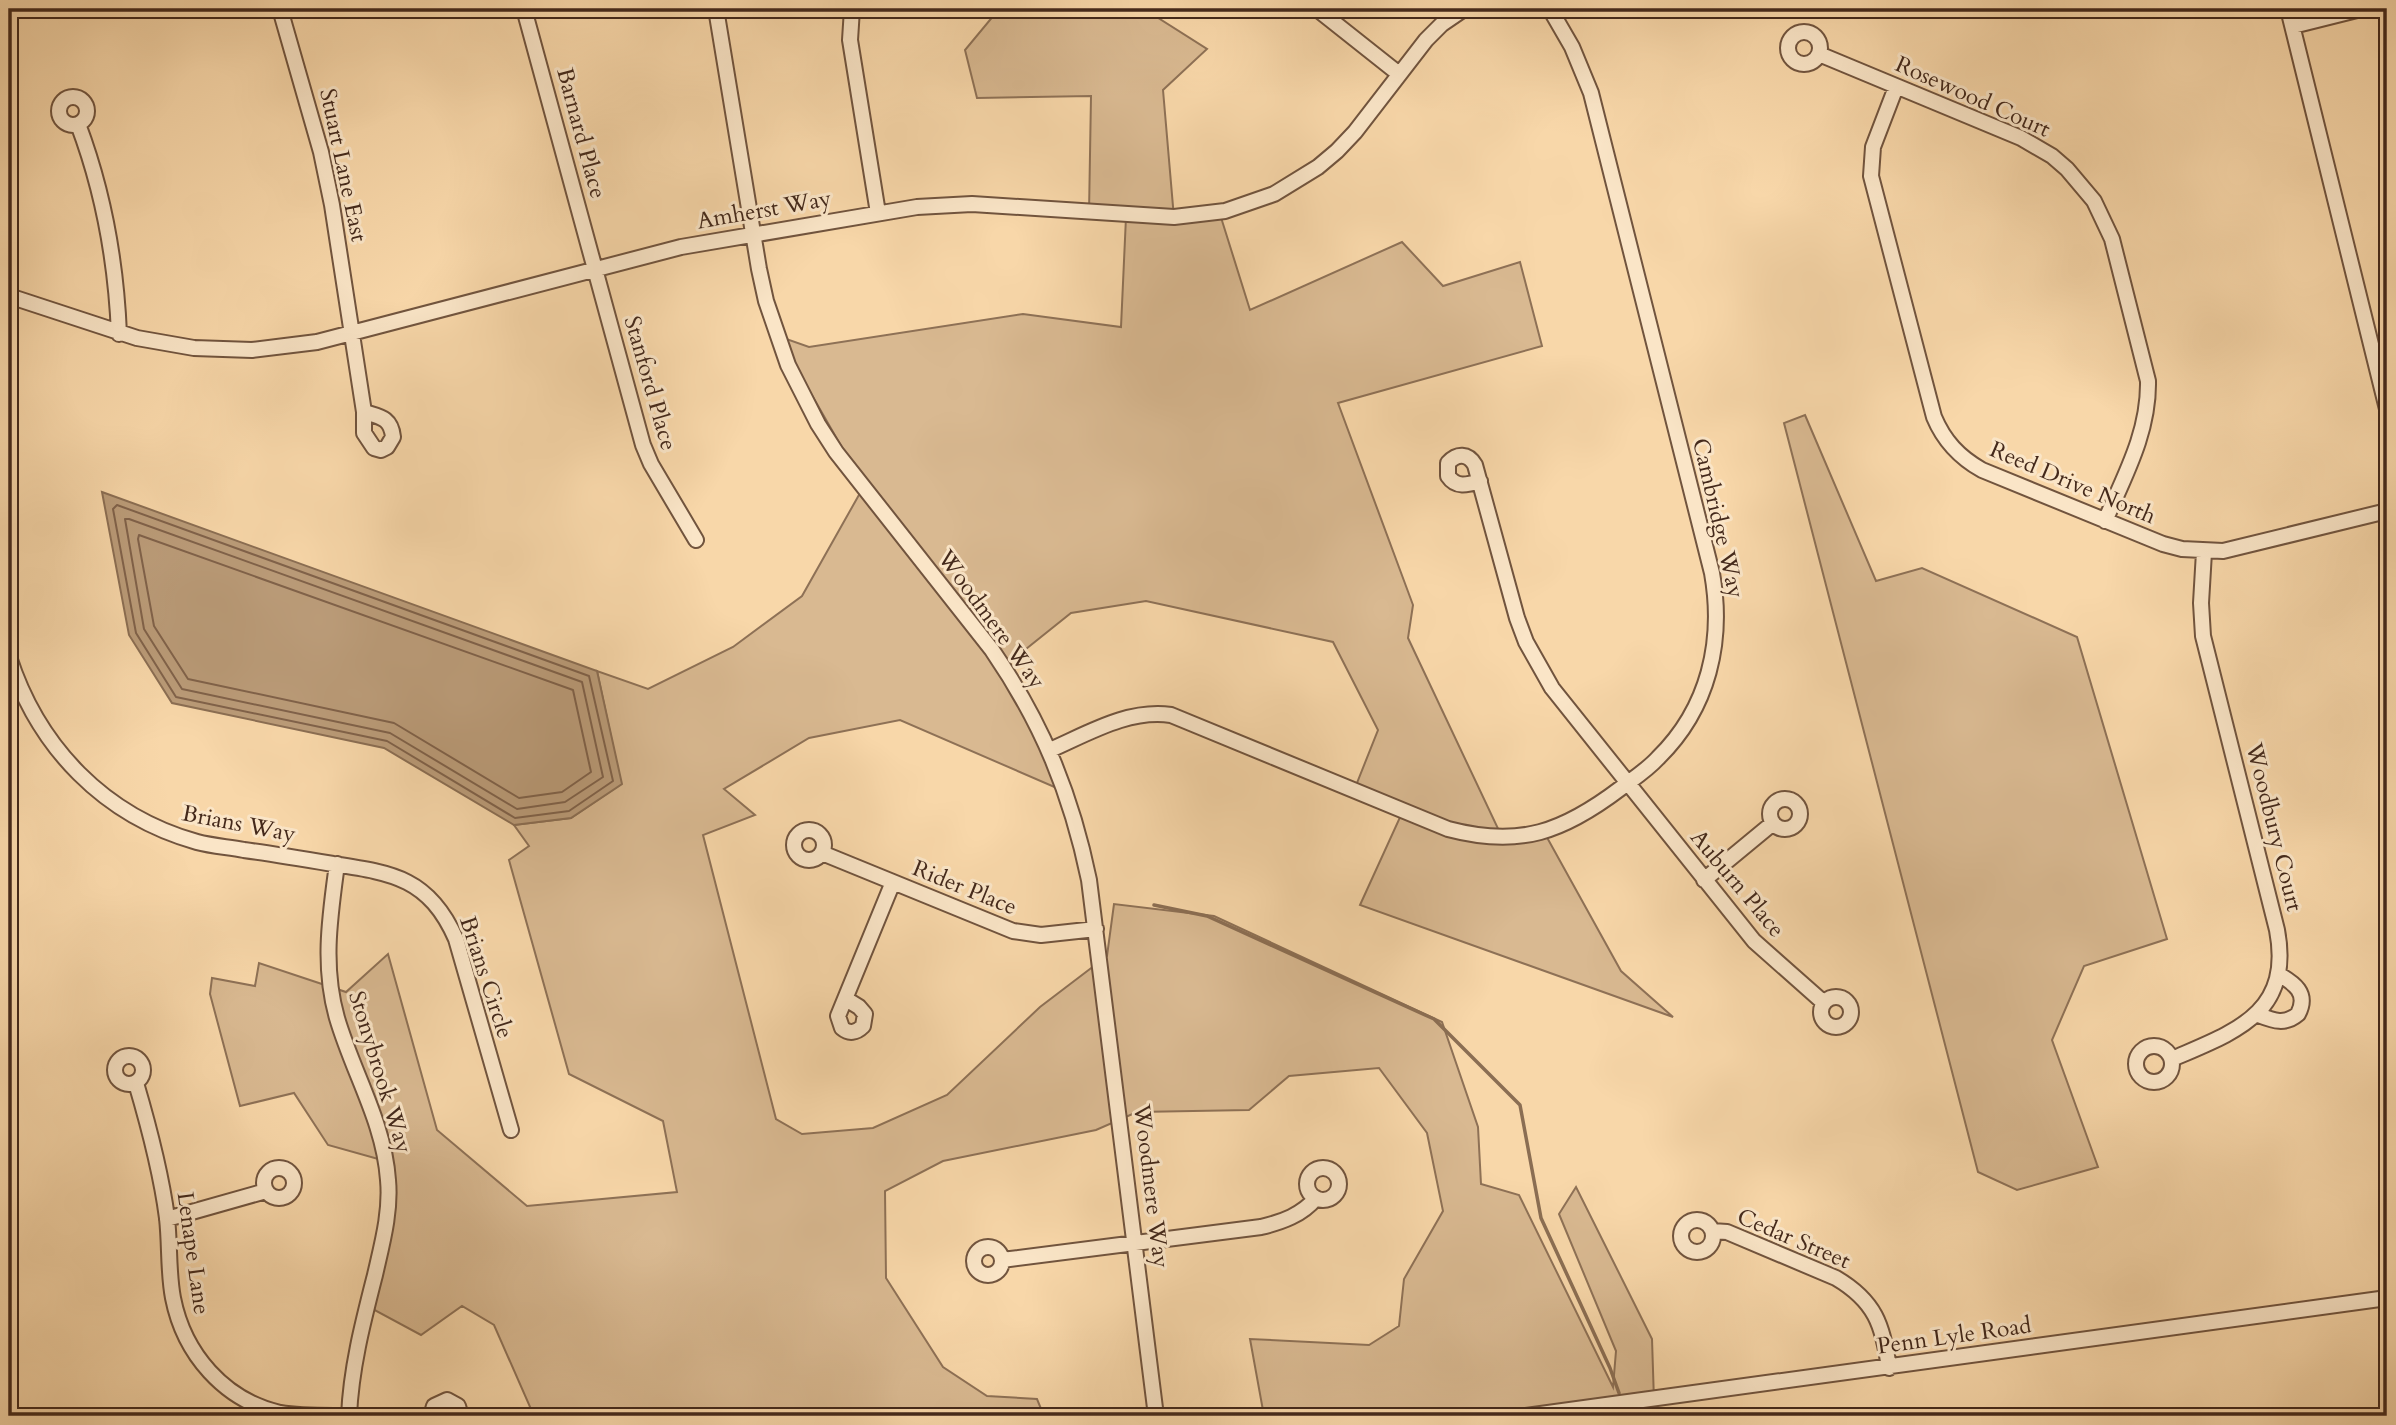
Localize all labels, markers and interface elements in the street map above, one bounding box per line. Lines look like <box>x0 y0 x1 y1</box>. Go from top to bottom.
street label: Rosewood Court <box>1890 48 2055 144</box>
street label: Barnard Place <box>549 64 614 202</box>
street label: Stuart Lane East <box>312 86 375 245</box>
street label: Amherst Way <box>694 182 834 237</box>
street label: Stanford Place <box>617 312 684 454</box>
street label: Reed Drive North <box>1985 434 2161 532</box>
street label: Cambridge Way <box>1685 435 1752 601</box>
street label: Woodmere Way <box>930 543 1053 695</box>
street label: Woodbury Court <box>2238 739 2310 915</box>
street label: Brians Way <box>180 797 298 850</box>
street label: Auburn Place <box>1683 823 1792 944</box>
street label: Rider Place <box>908 852 1022 922</box>
street label: Brians Circle <box>452 912 521 1042</box>
street label: Stonybrook Way <box>341 987 420 1157</box>
street label: Woodmere Way <box>1126 1101 1177 1270</box>
street label: Lenape Lane <box>170 1190 217 1316</box>
street label: Cedar Street <box>1732 1201 1855 1276</box>
street label: Penn Lyle Road <box>1875 1309 2034 1362</box>

